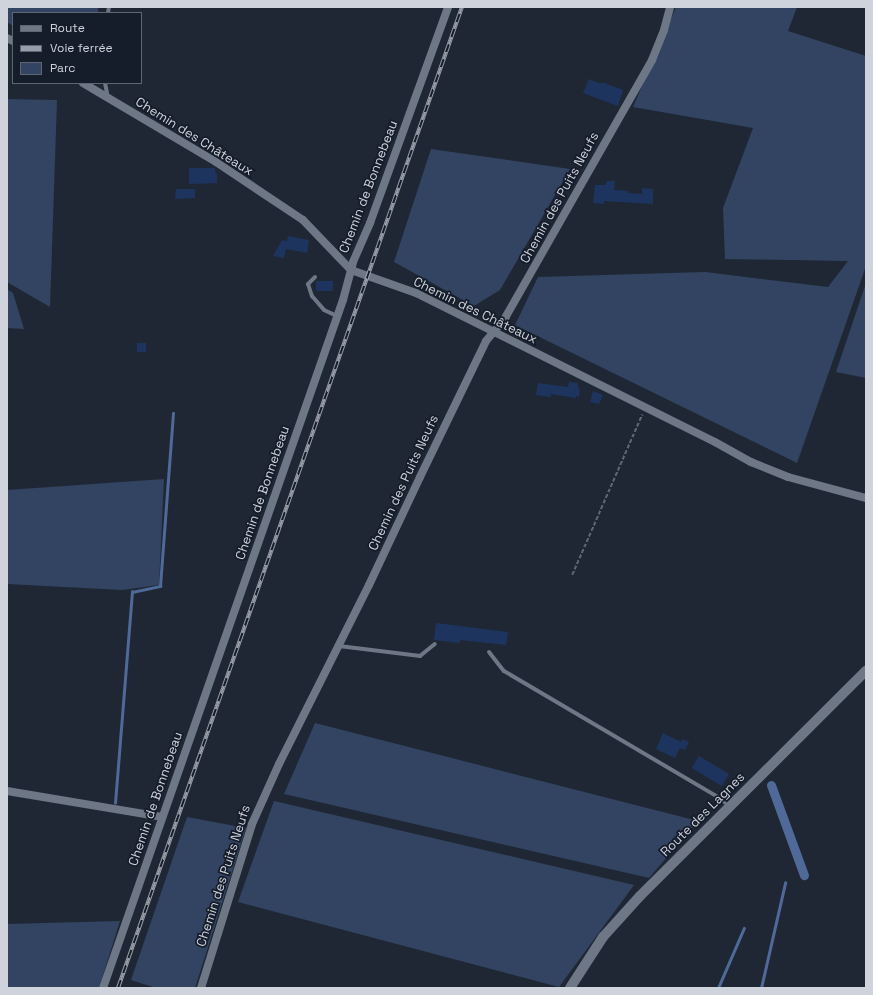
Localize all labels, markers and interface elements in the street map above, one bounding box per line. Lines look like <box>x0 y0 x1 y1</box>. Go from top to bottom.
legend <box>12 12 142 84</box>
text: Route <box>50 20 85 36</box>
text: Voie ferrée <box>50 40 113 56</box>
text: Parc <box>50 60 75 76</box>
street label: Chemin des Châteaux <box>132 94 256 180</box>
street label: Chemin de Bonnebeau <box>337 119 401 255</box>
street label: Chemin des Puits Neufs <box>517 130 603 266</box>
street label: Chemin des Châteaux <box>411 274 539 348</box>
street label: Chemin des Puits Neufs <box>366 413 442 553</box>
street label: Chemin de Bonnebeau <box>233 424 293 562</box>
street label: Chemin de Bonnebeau <box>126 730 186 868</box>
street label: Route des Lagnes <box>658 770 748 860</box>
street label: Chemin des Puits Neufs <box>194 803 254 949</box>

